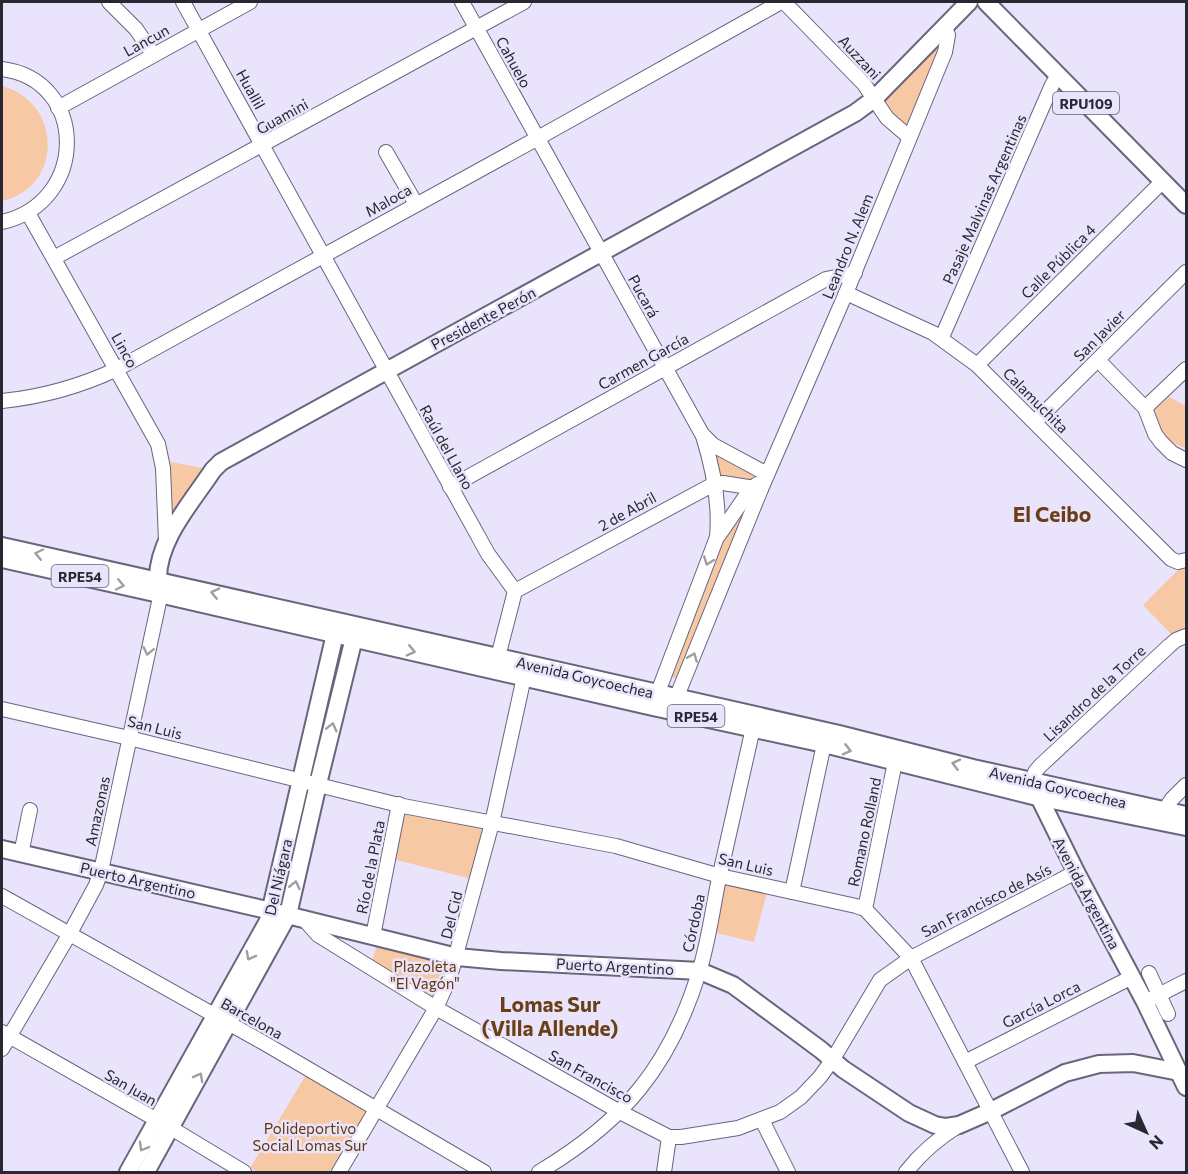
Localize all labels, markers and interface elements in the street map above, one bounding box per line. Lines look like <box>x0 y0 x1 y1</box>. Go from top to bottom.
street label: Lancun <box>120 20 172 60</box>
street label: Auzzani <box>835 31 885 83</box>
street label: Cahuelo <box>493 33 535 91</box>
street label: Huallil <box>233 66 269 112</box>
road number: RPU109 <box>1053 92 1119 114</box>
street label: Guamini <box>253 94 311 138</box>
street label: Pasaje Malvinas Argentinas <box>938 111 1030 287</box>
street label: Maloca <box>362 180 414 220</box>
street label: Leandro N. Alem <box>818 191 876 301</box>
street label: Calle Pública 4 <box>1017 220 1099 302</box>
street label: Pucará <box>625 271 663 321</box>
street label: Presidente Perón <box>428 283 538 353</box>
street label: San Javier <box>1069 305 1129 365</box>
street label: Linco <box>108 329 142 371</box>
street label: Carmen García <box>595 329 691 393</box>
street label: Calamuchita <box>1000 364 1072 436</box>
street label: Raúl del Llano <box>416 402 478 492</box>
street label: 2 de Abril <box>595 488 659 534</box>
district label: El Ceibo <box>1013 501 1091 526</box>
one-way arrow <box>34 548 44 561</box>
one-way arrow <box>703 555 716 566</box>
road number: RPE54 <box>52 565 109 587</box>
one-way arrow <box>115 578 125 591</box>
one-way arrow <box>210 588 220 601</box>
street label: Lisandro de la Torre <box>1039 641 1149 745</box>
one-way arrow <box>406 644 416 657</box>
one-way arrow <box>143 646 156 656</box>
street label: Avenida Goycoechea <box>515 652 655 702</box>
one-way arrow <box>686 652 698 663</box>
road number: RPE54 <box>668 705 724 727</box>
street label: San Luis <box>126 712 184 743</box>
one-way arrow <box>325 723 338 733</box>
one-way arrow <box>842 742 852 755</box>
one-way arrow <box>951 758 961 771</box>
street label: Avenida Goycoechea <box>988 762 1128 812</box>
street label: Amazonas <box>81 774 113 848</box>
street label: Romano Rolland <box>844 776 884 888</box>
street label: Río de la Plata <box>352 819 388 915</box>
street label: Avenida Argentina <box>1050 834 1124 952</box>
street label: Del Niágara <box>260 837 296 917</box>
street label: San Luis <box>717 849 775 879</box>
street label: Puerto Argentino <box>79 858 198 902</box>
street label: San Francisco de Asís <box>918 859 1054 941</box>
one-way arrow <box>288 880 301 890</box>
street label: Del Cid <box>436 889 466 941</box>
street label: Córdoba <box>678 892 708 954</box>
one-way arrow <box>246 950 257 960</box>
street label: Puerto Argentino <box>556 954 674 978</box>
park label: Plazoleta "El Vagón" <box>390 957 460 992</box>
street label: García Lorca <box>999 977 1083 1031</box>
district label: Lomas Sur (Villa Allende) <box>482 991 618 1040</box>
street label: Barcelona <box>218 994 286 1042</box>
street label: San Francisco <box>546 1046 636 1106</box>
street label: San Juan <box>102 1065 160 1109</box>
one-way arrow <box>192 1073 203 1083</box>
north arrow <box>1116 1102 1176 1162</box>
park label: Polideportivo Social Lomas Sur <box>253 1119 367 1154</box>
text: N <box>1146 1132 1168 1154</box>
one-way arrow <box>139 1141 150 1151</box>

